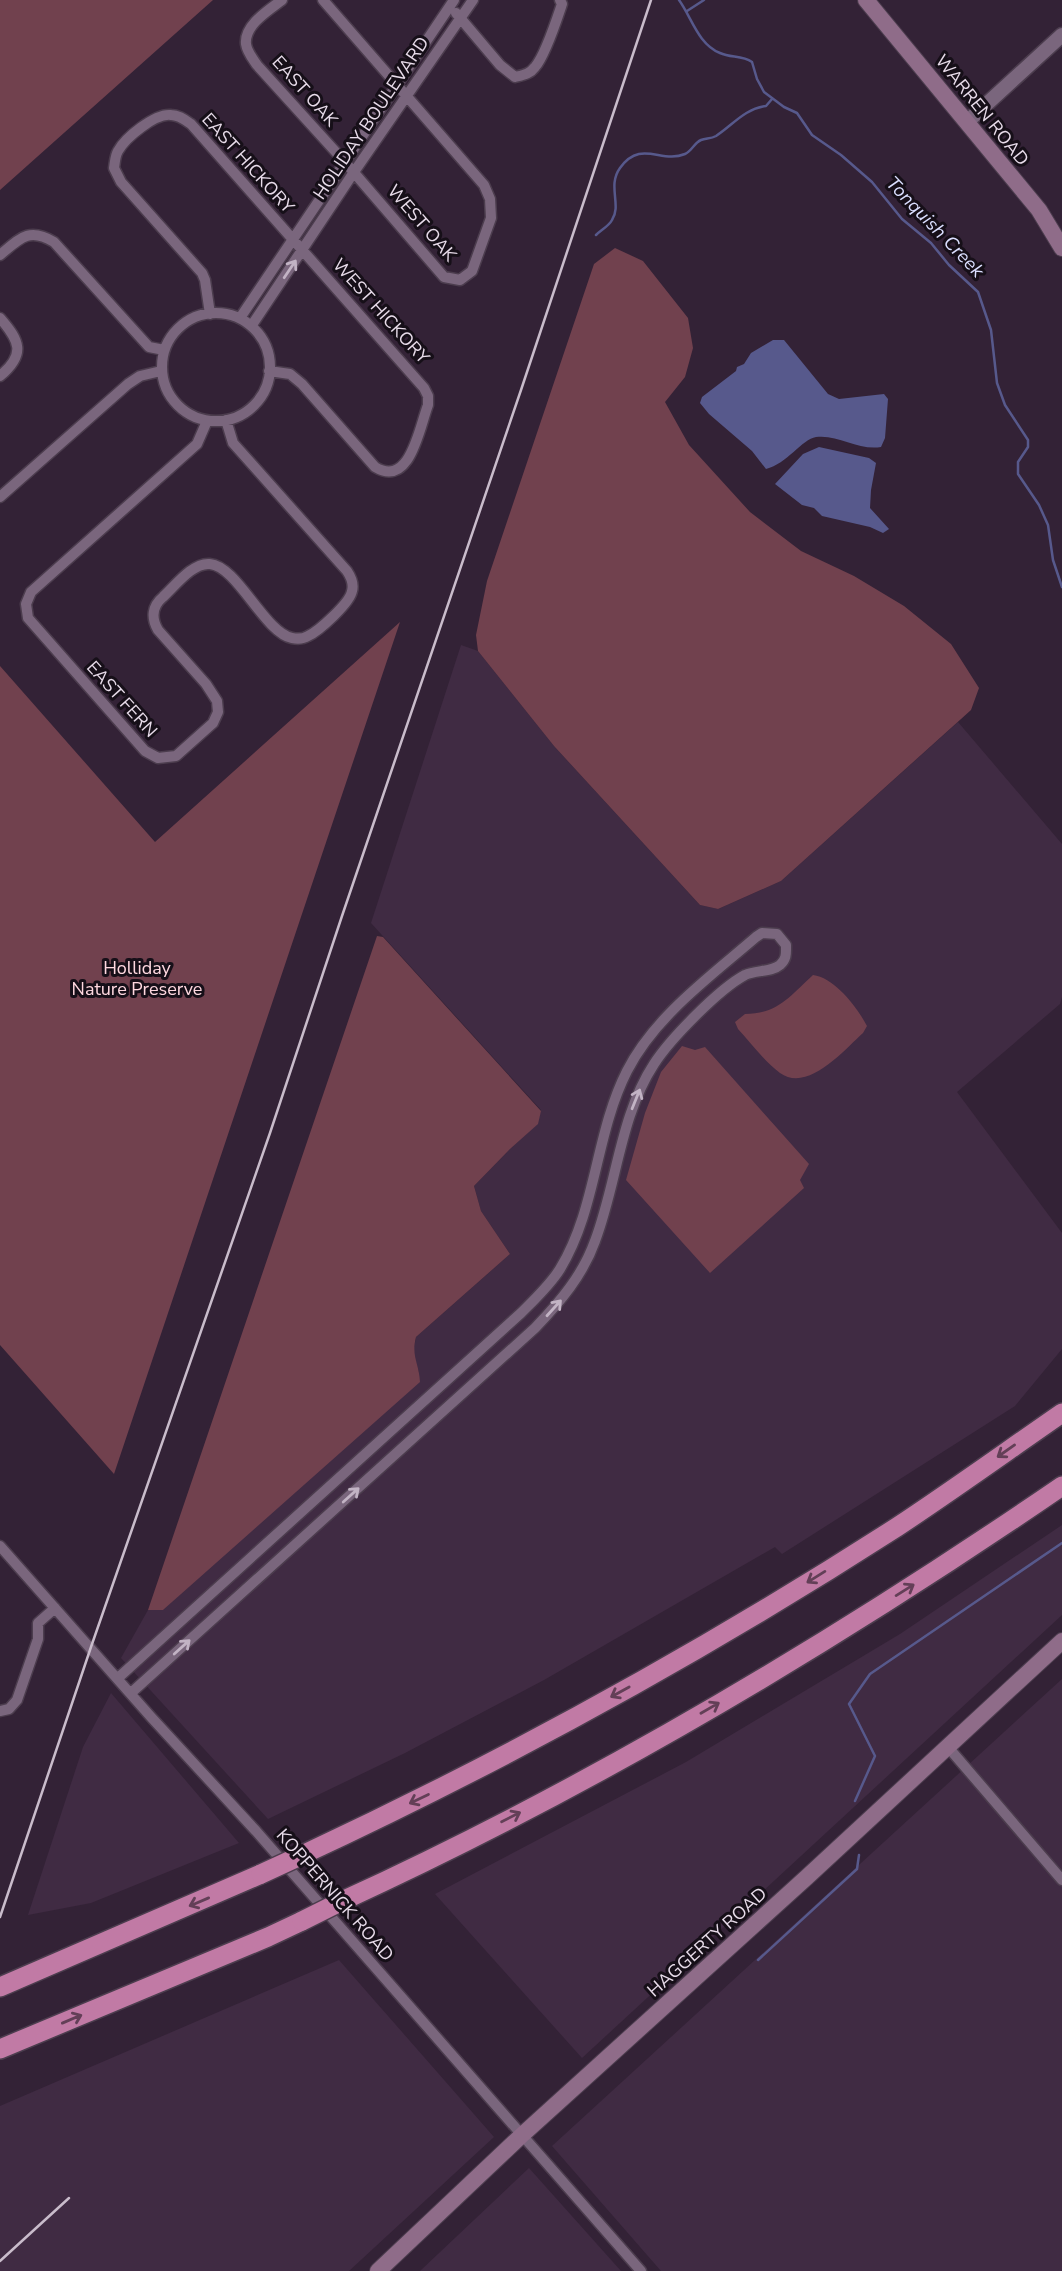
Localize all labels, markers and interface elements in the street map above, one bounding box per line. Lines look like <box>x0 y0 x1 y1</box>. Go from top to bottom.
street label: HOLIDAY BOULEVARD <box>308 32 434 204</box>
street label: WARREN ROAD <box>930 49 1034 171</box>
street label: EAST OAK <box>267 50 344 132</box>
street label: EAST HICKORY <box>197 108 300 218</box>
water label: Tonquish Creek <box>880 171 990 284</box>
street label: WEST OAK <box>382 180 462 267</box>
street label: WEST HICKORY <box>327 253 435 369</box>
one-way arrow <box>283 260 297 279</box>
street label: EAST FERN <box>81 656 163 742</box>
park label: Holliday Nature Preserve <box>72 956 202 1001</box>
one-way arrow <box>631 1088 644 1110</box>
one-way arrow <box>545 1299 561 1317</box>
one-way arrow <box>997 1444 1016 1459</box>
one-way arrow <box>341 1487 359 1503</box>
one-way arrow <box>806 1570 826 1584</box>
one-way arrow <box>894 1583 914 1597</box>
one-way arrow <box>172 1640 190 1656</box>
one-way arrow <box>610 1686 631 1699</box>
one-way arrow <box>700 1701 720 1715</box>
one-way arrow <box>409 1792 430 1806</box>
one-way arrow <box>500 1810 521 1824</box>
street label: KOPPERNICK ROAD <box>271 1824 399 1966</box>
street label: HAGGERTY ROAD <box>642 1882 772 2002</box>
one-way arrow <box>189 1896 210 1909</box>
one-way arrow <box>61 2012 82 2025</box>

